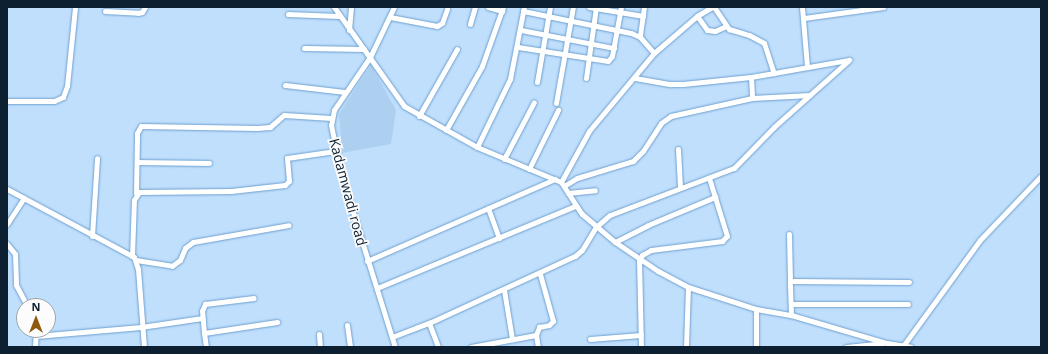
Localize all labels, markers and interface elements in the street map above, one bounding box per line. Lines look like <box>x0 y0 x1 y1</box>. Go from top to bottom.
street label: Kadamwadi road <box>326 136 370 248</box>
north arrow <box>16 298 56 338</box>
text: N <box>32 299 40 314</box>

